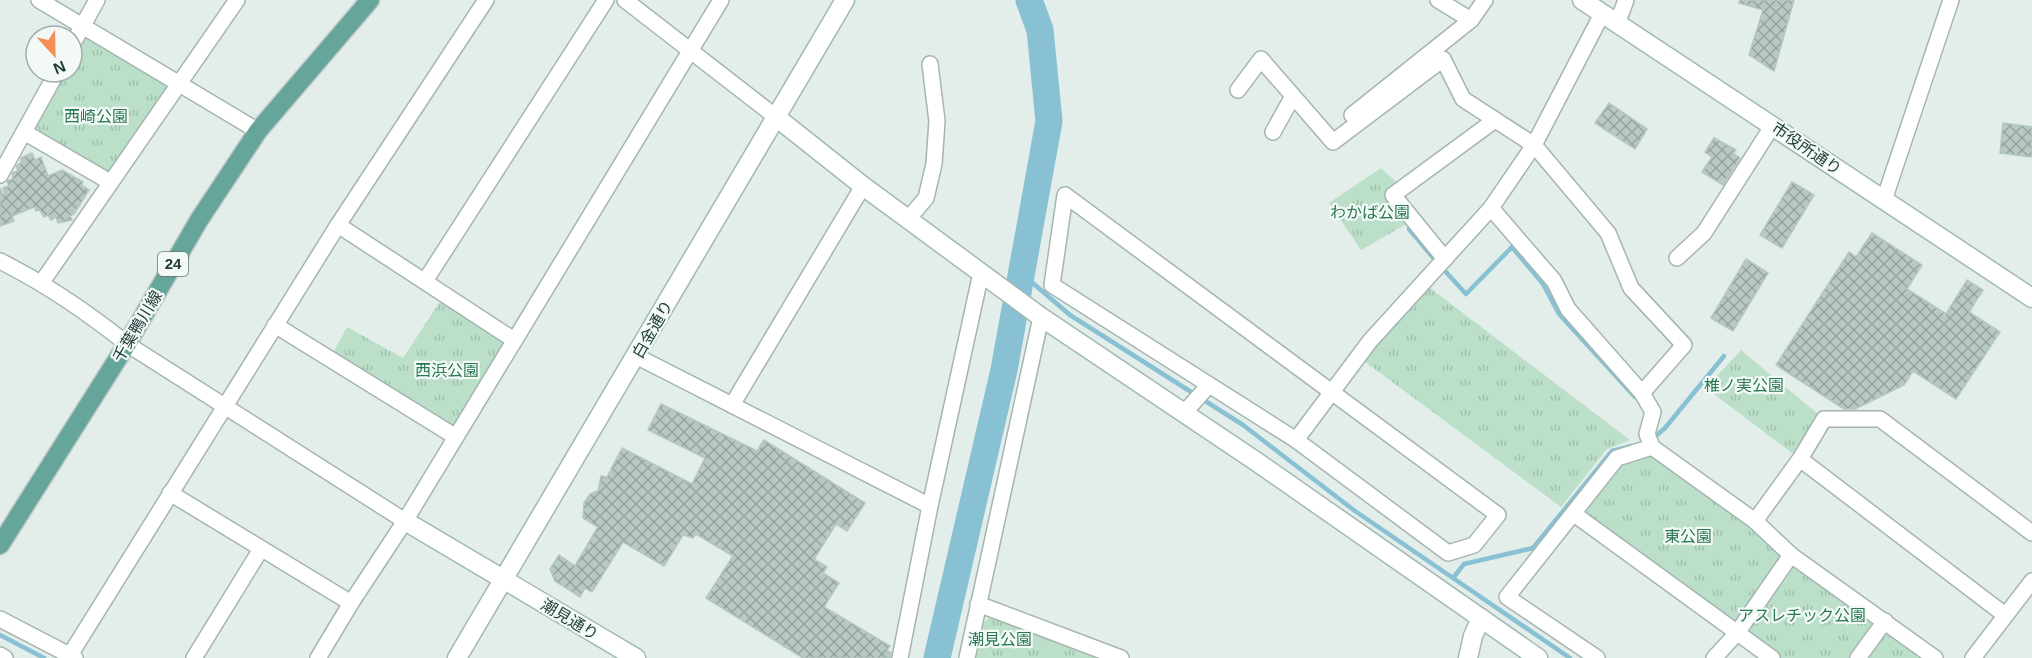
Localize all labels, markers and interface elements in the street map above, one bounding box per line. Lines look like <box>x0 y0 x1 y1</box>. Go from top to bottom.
north arrow <box>24 24 84 84</box>
text: N <box>51 57 68 77</box>
park label: 西崎公園 <box>64 108 128 125</box>
street label: 市役所通り <box>1769 119 1845 178</box>
park label: わかば公園 <box>1330 204 1410 221</box>
road number: 24 <box>158 252 188 276</box>
street label: 千葉鴨川線 <box>110 288 165 365</box>
street label: 白金通り <box>629 297 676 361</box>
park label: 西浜公園 <box>415 362 479 379</box>
park label: 椎ノ実公園 <box>1704 377 1784 394</box>
park label: 東公園 <box>1664 528 1712 545</box>
street label: 潮見通り <box>538 596 602 643</box>
park label: アスレチック公園 <box>1738 607 1866 624</box>
park label: 潮見公園 <box>968 631 1032 648</box>

